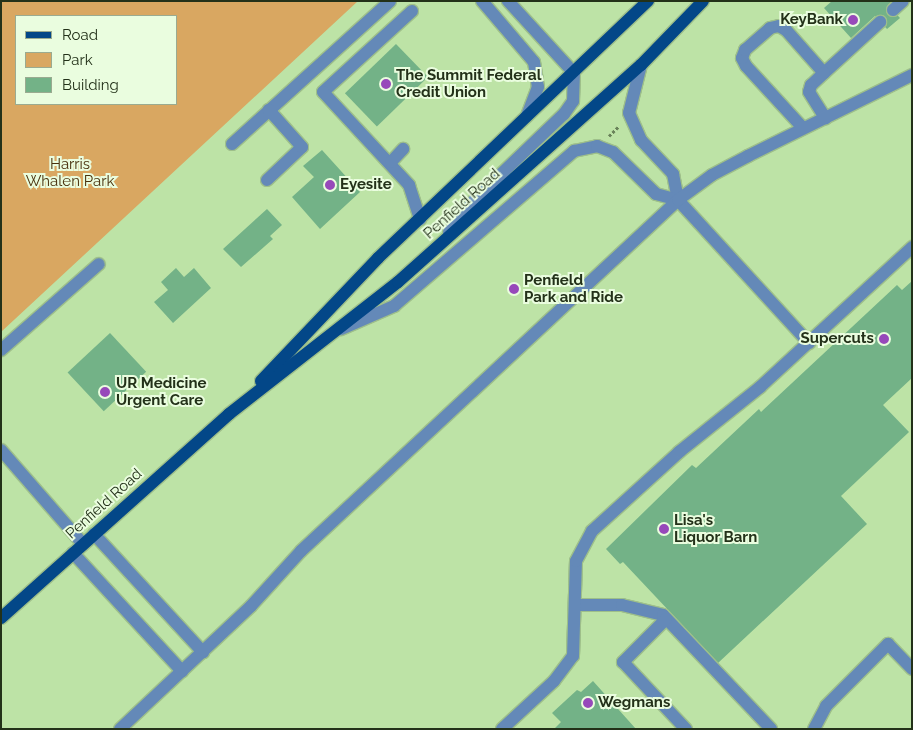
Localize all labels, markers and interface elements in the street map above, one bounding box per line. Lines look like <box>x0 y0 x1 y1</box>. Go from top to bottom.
place label: KeyBank <box>780 11 843 29</box>
marker: KeyBank <box>847 14 859 26</box>
legend <box>15 15 178 105</box>
text: Road <box>62 26 98 44</box>
text: Park <box>62 51 93 69</box>
place label: The Summit Federal Credit Union <box>396 66 541 101</box>
text: Building <box>62 76 119 94</box>
marker: The Summit Federal Credit Union <box>380 78 392 90</box>
park label: Harris Whalen Park <box>26 155 114 190</box>
street label: Penfield Road <box>420 165 504 243</box>
place label: Eyesite <box>340 176 392 194</box>
marker: Eyesite <box>324 179 336 191</box>
place label: Penfield Park and Ride <box>524 271 623 306</box>
marker: Penfield Park and Ride <box>508 283 520 295</box>
place label: Supercuts <box>801 330 874 348</box>
marker: Supercuts <box>878 333 890 345</box>
place label: UR Medicine Urgent Care <box>116 374 206 409</box>
marker: UR Medicine Urgent Care <box>98 385 112 399</box>
street label: Penfield Road <box>62 465 146 543</box>
place label: Lisa's Liquor Barn <box>674 511 758 546</box>
marker: Lisa's Liquor Barn <box>658 523 670 535</box>
place label: Wegmans <box>598 694 670 712</box>
marker: Wegmans <box>582 697 594 709</box>

